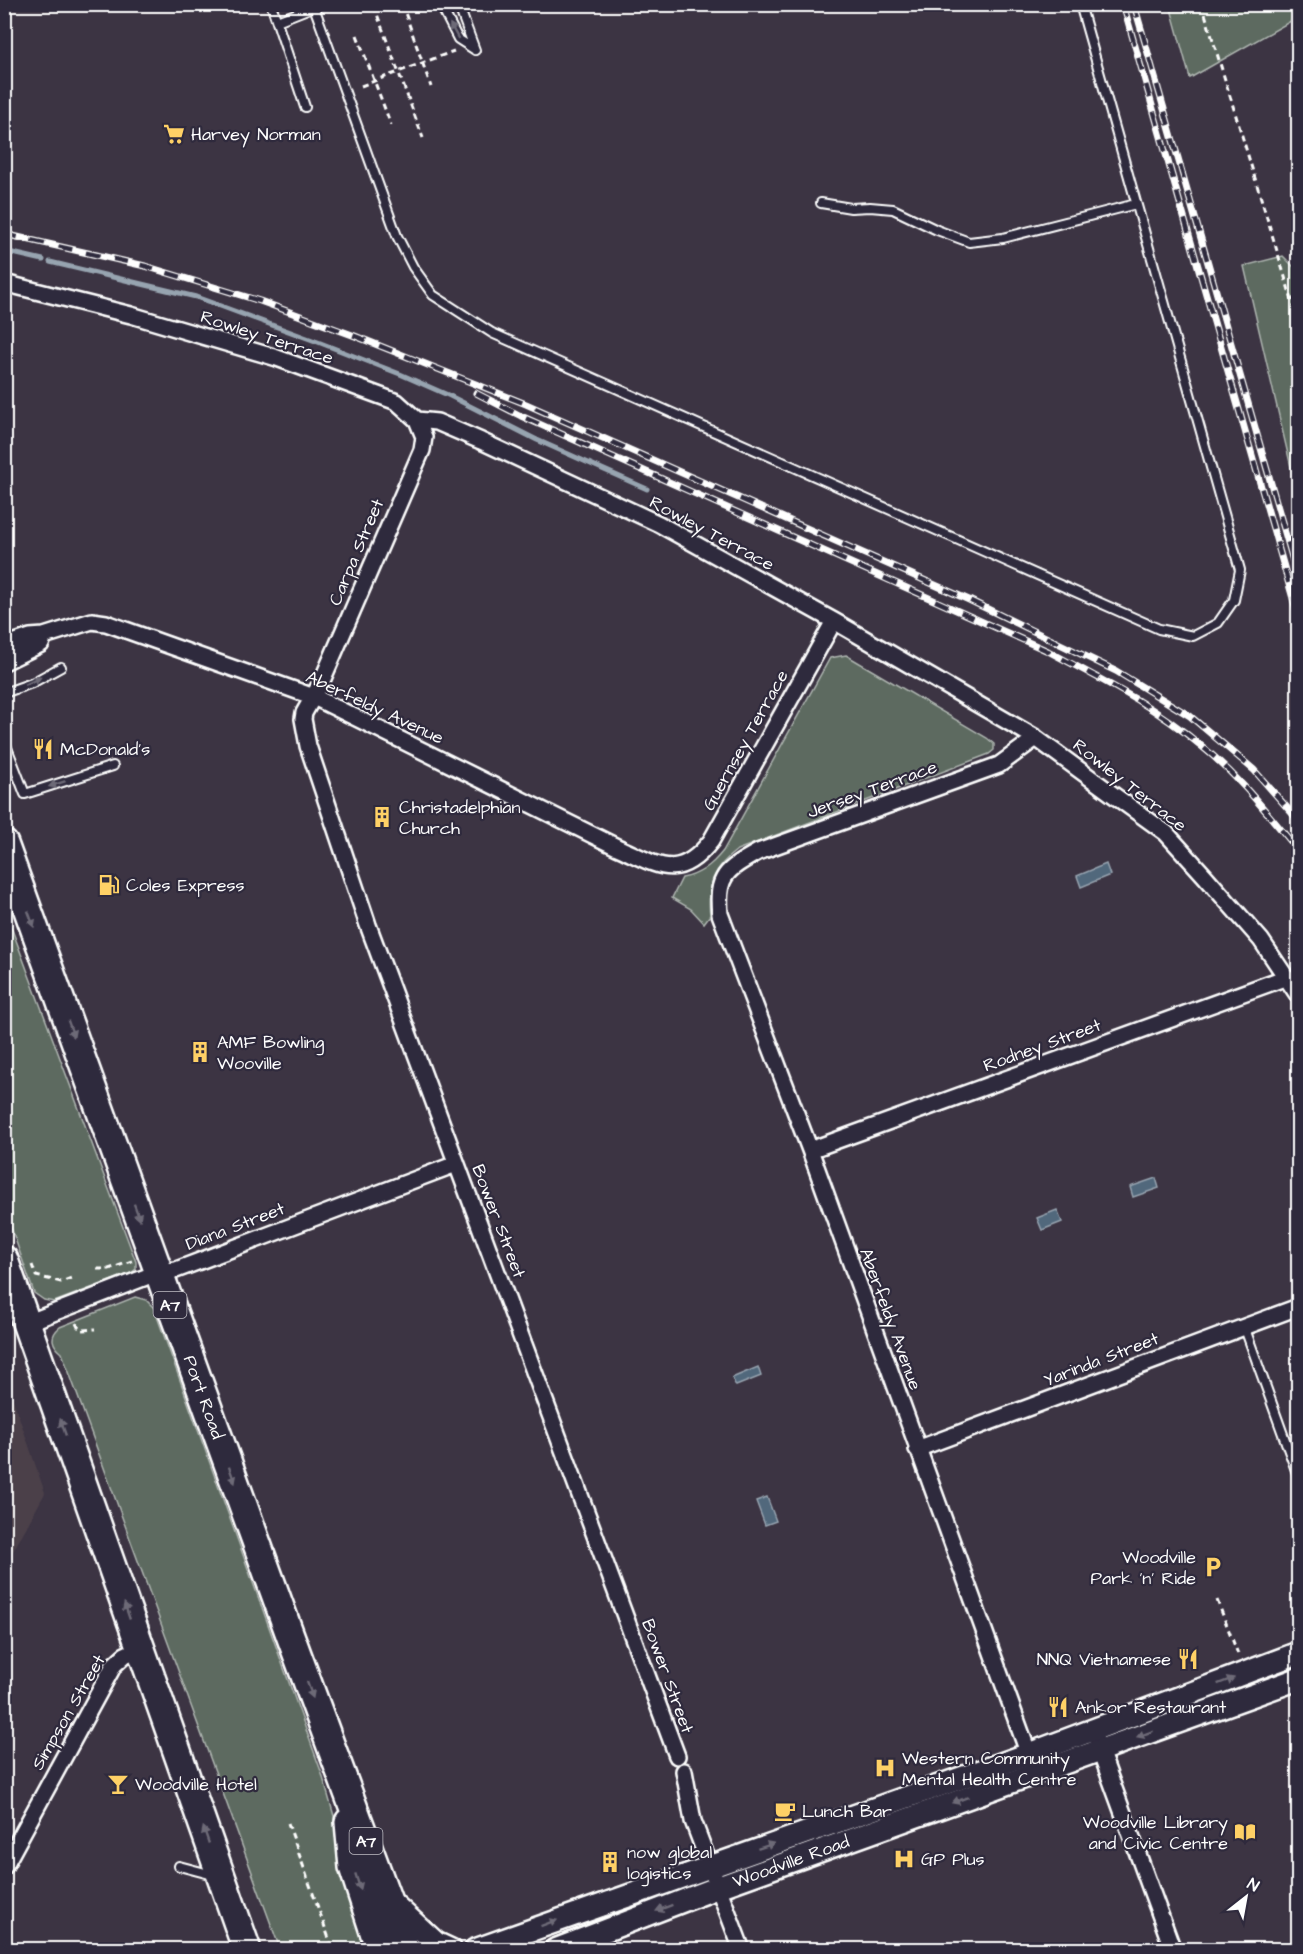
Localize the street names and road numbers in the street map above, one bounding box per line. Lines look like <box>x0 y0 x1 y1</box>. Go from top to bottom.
street label: Rowley Terrace <box>197 304 337 372</box>
street label: Rowley Terrace <box>644 490 779 578</box>
street label: Carpa Street <box>323 494 390 609</box>
street label: Aberfeldy Avenue <box>301 665 448 751</box>
street label: Guernsey Terrace <box>696 665 795 816</box>
street label: Rowley Terrace <box>1067 733 1192 839</box>
street label: Jersey Terrace <box>804 754 941 825</box>
street label: Rodney Street <box>980 1012 1106 1079</box>
street label: Bower Street <box>465 1161 532 1282</box>
street label: Diana Street <box>182 1196 289 1257</box>
street label: Aberfeldy Avenue <box>852 1245 928 1394</box>
road number: A7 <box>154 1292 186 1318</box>
street label: Yarinda Street <box>1040 1326 1163 1393</box>
street label: Port Road <box>177 1352 230 1442</box>
street label: Bower Street <box>635 1616 700 1737</box>
street label: Simpson Street <box>25 1649 112 1774</box>
road number: A7 <box>350 1828 382 1854</box>
street label: Woodville Road <box>729 1829 853 1894</box>

